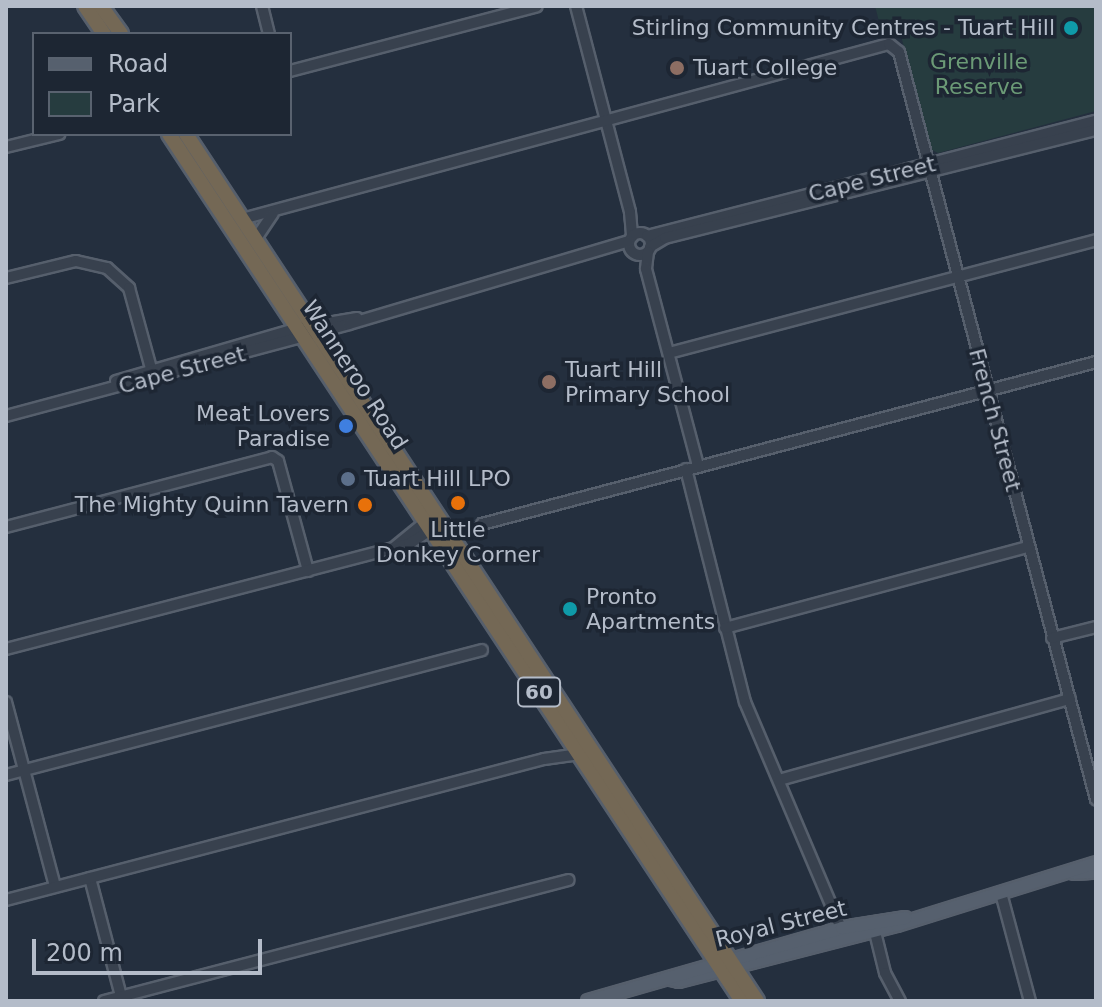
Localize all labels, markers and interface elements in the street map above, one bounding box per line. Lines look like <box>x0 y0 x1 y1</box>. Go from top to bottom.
place label: Stirling Community Centres - Tuart Hill <box>632 15 1055 41</box>
marker: Stirling Community Centres - Tuart Hill <box>1062 19 1080 37</box>
legend <box>32 32 292 136</box>
park label: Grenville Reserve <box>930 48 1028 100</box>
text: Road <box>108 50 168 78</box>
place label: Tuart College <box>693 55 837 81</box>
marker: Tuart College <box>668 59 686 77</box>
text: Park <box>108 90 160 118</box>
street label: Cape Street <box>806 150 938 208</box>
street label: Wanneroo Road <box>297 295 413 455</box>
street label: Cape Street <box>116 340 248 400</box>
street label: French Street <box>963 346 1027 494</box>
place label: Tuart Hill Primary School <box>565 356 730 408</box>
marker: Tuart Hill Primary School <box>540 373 558 391</box>
place label: Meat Lovers Paradise <box>196 400 330 452</box>
marker: Meat Lovers Paradise <box>337 417 355 435</box>
place label: Tuart Hill LPO <box>364 466 511 492</box>
marker: Tuart Hill LPO <box>339 470 357 488</box>
place label: The Mighty Quinn Tavern <box>75 492 349 518</box>
marker: Little Donkey Corner <box>449 494 467 512</box>
marker: The Mighty Quinn Tavern <box>356 496 374 514</box>
place label: Little Donkey Corner <box>376 516 540 568</box>
place label: Pronto Apartments <box>586 583 715 634</box>
marker: Pronto Apartments <box>561 600 579 618</box>
road number: 60 <box>517 676 561 708</box>
street label: Royal Street <box>713 895 849 953</box>
scale bar <box>36 923 266 973</box>
text: 200 m <box>46 939 123 967</box>

